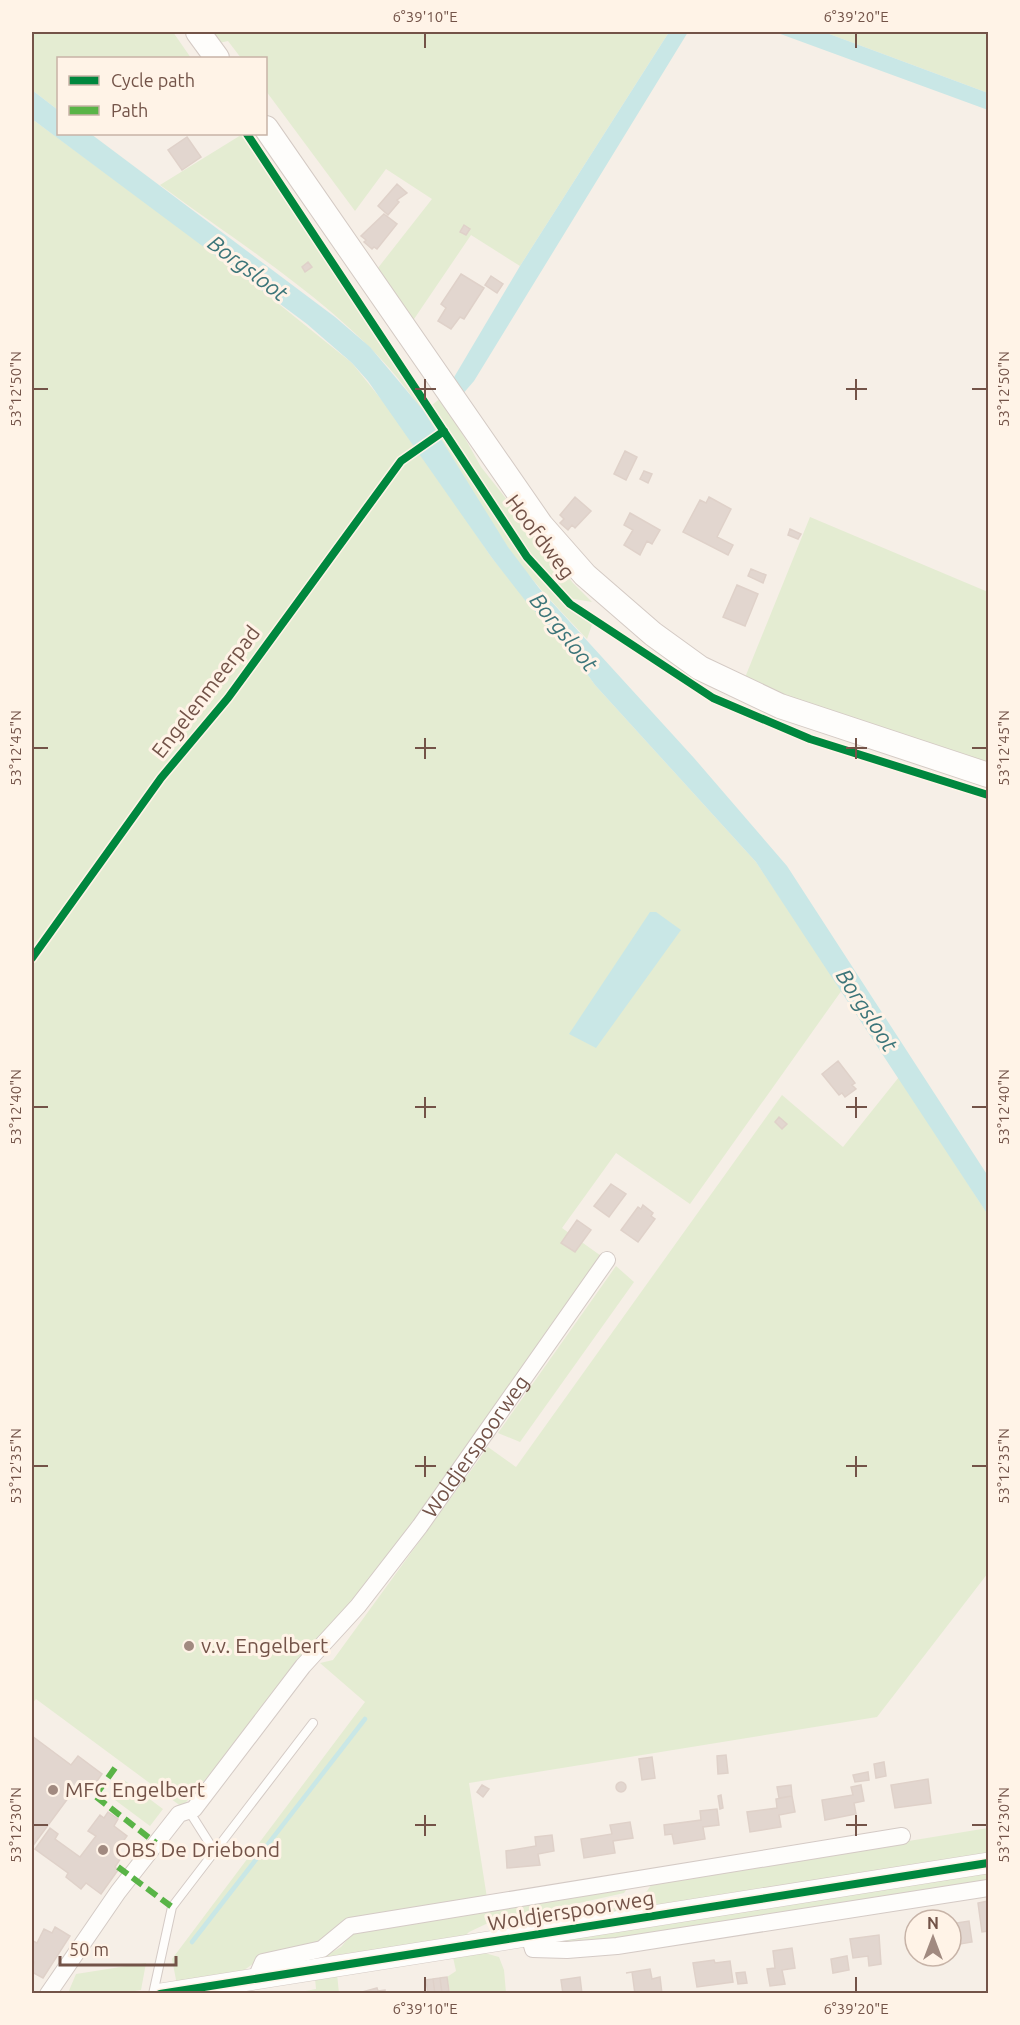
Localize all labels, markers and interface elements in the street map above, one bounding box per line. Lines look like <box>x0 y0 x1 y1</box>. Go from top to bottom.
text: 6°39'10"E <box>392 8 458 25</box>
text: 6°39'20"E <box>823 8 889 25</box>
legend <box>57 57 267 135</box>
text: Cycle path <box>111 70 195 90</box>
text: Path <box>111 100 148 120</box>
water label: Borgsloot <box>204 230 293 306</box>
text: 53°12'50"N <box>7 351 24 427</box>
text: 53°12'50"N <box>995 351 1012 427</box>
street label: Hoofdweg <box>501 489 580 583</box>
water label: Borgsloot <box>525 588 604 676</box>
street label: Engelenmeerpad <box>146 620 264 762</box>
text: 53°12'45"N <box>7 710 24 786</box>
text: 53°12'45"N <box>995 710 1012 786</box>
water label: Borgsloot <box>832 964 904 1056</box>
text: 53°12'40"N <box>7 1069 24 1145</box>
text: 53°12'40"N <box>995 1069 1012 1145</box>
street label: Woldjerspoorweg <box>417 1370 533 1522</box>
text: 53°12'35"N <box>7 1428 24 1504</box>
text: 53°12'35"N <box>995 1428 1012 1504</box>
place label: v.v. Engelbert <box>201 1633 328 1657</box>
marker: v.v. Engelbert <box>182 1639 196 1653</box>
place label: MFC Engelbert <box>65 1777 205 1801</box>
marker: MFC Engelbert <box>46 1783 60 1797</box>
text: 53°12'30"N <box>7 1787 24 1863</box>
text: 53°12'30"N <box>995 1787 1012 1863</box>
place label: OBS De Driebond <box>115 1837 280 1861</box>
marker: OBS De Driebond <box>96 1843 110 1857</box>
street label: Woldjerspoorweg <box>486 1885 656 1935</box>
north arrow <box>903 1908 963 1968</box>
text: N <box>927 1914 939 1932</box>
scale bar <box>60 1929 176 1967</box>
text: 50 m <box>69 1939 109 1959</box>
text: 6°39'10"E <box>392 2000 458 2017</box>
text: 6°39'20"E <box>823 2000 889 2017</box>

